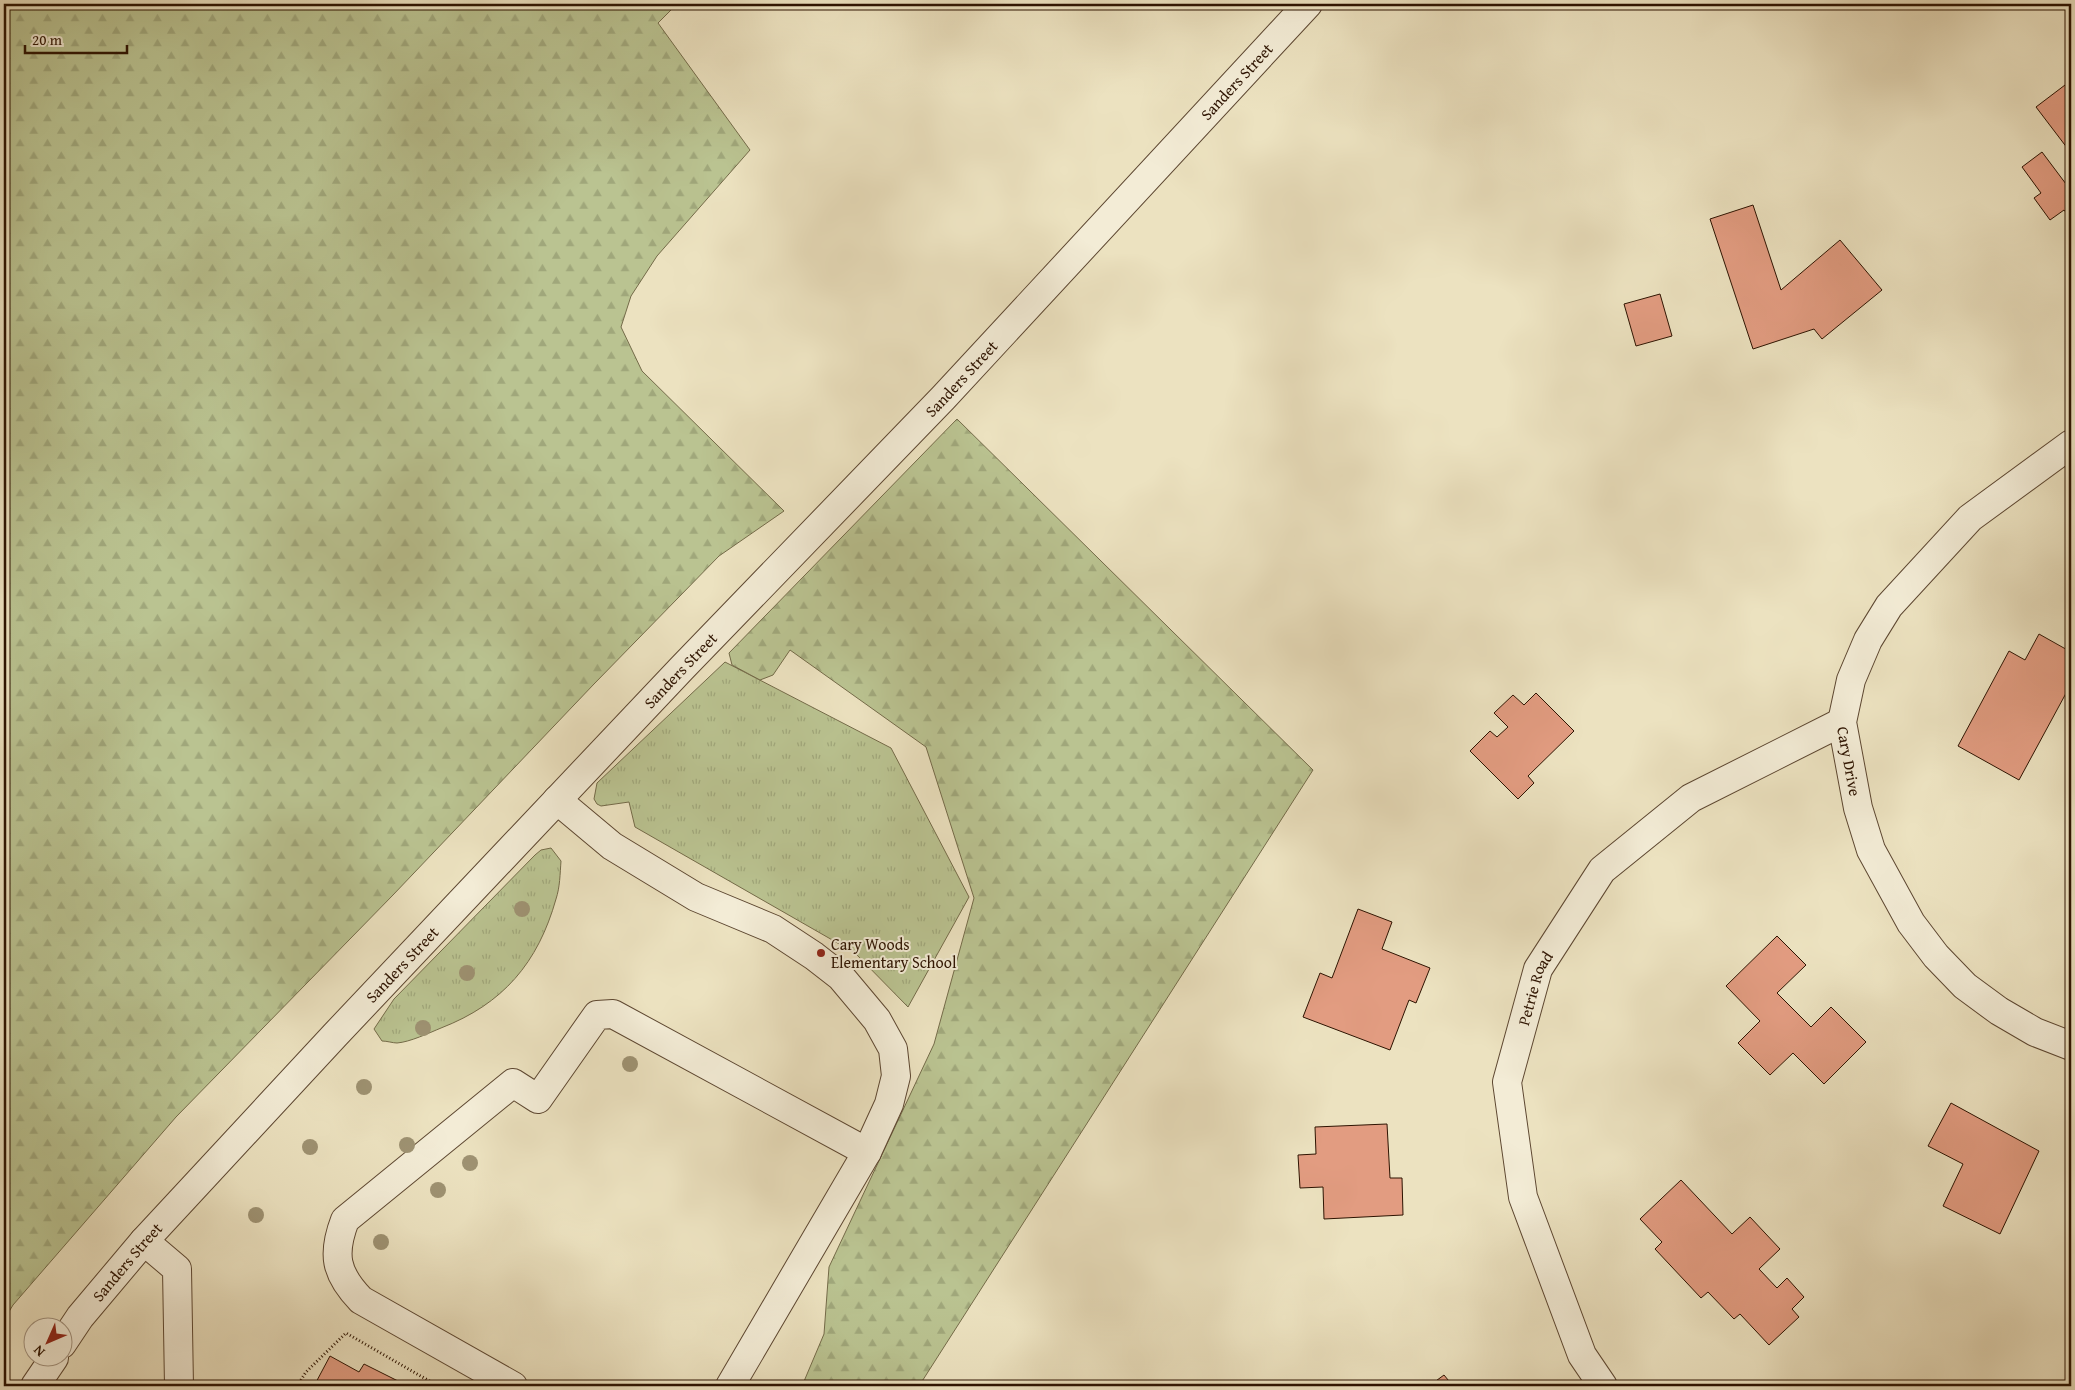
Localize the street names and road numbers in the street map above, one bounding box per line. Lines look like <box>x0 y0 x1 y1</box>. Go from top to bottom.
street label: Sanders Street <box>1194 37 1279 125</box>
street label: Sanders Street <box>919 334 1003 422</box>
street label: Sanders Street <box>638 626 723 714</box>
street label: Cary Drive <box>1831 724 1868 798</box>
street label: Sanders Street <box>360 920 444 1008</box>
street label: Petrie Road <box>1511 946 1559 1028</box>
street label: Sanders Street <box>86 1217 168 1306</box>

